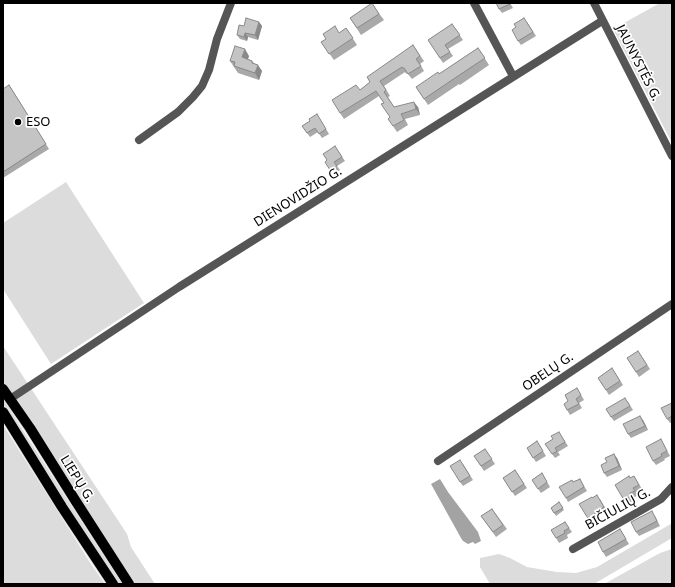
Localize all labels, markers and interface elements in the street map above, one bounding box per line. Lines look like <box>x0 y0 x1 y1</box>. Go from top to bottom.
street label: JAUNYSTĖS G. <box>612 22 664 104</box>
place label: ESO <box>26 114 51 130</box>
marker: ESO <box>13 117 23 127</box>
street label: DIENOVIDŽIO G. <box>251 164 345 230</box>
street label: OBELŲ G. <box>519 349 577 395</box>
street label: LIEPŲ G. <box>57 453 97 505</box>
street label: BIČIULIŲ G. <box>583 485 653 533</box>

